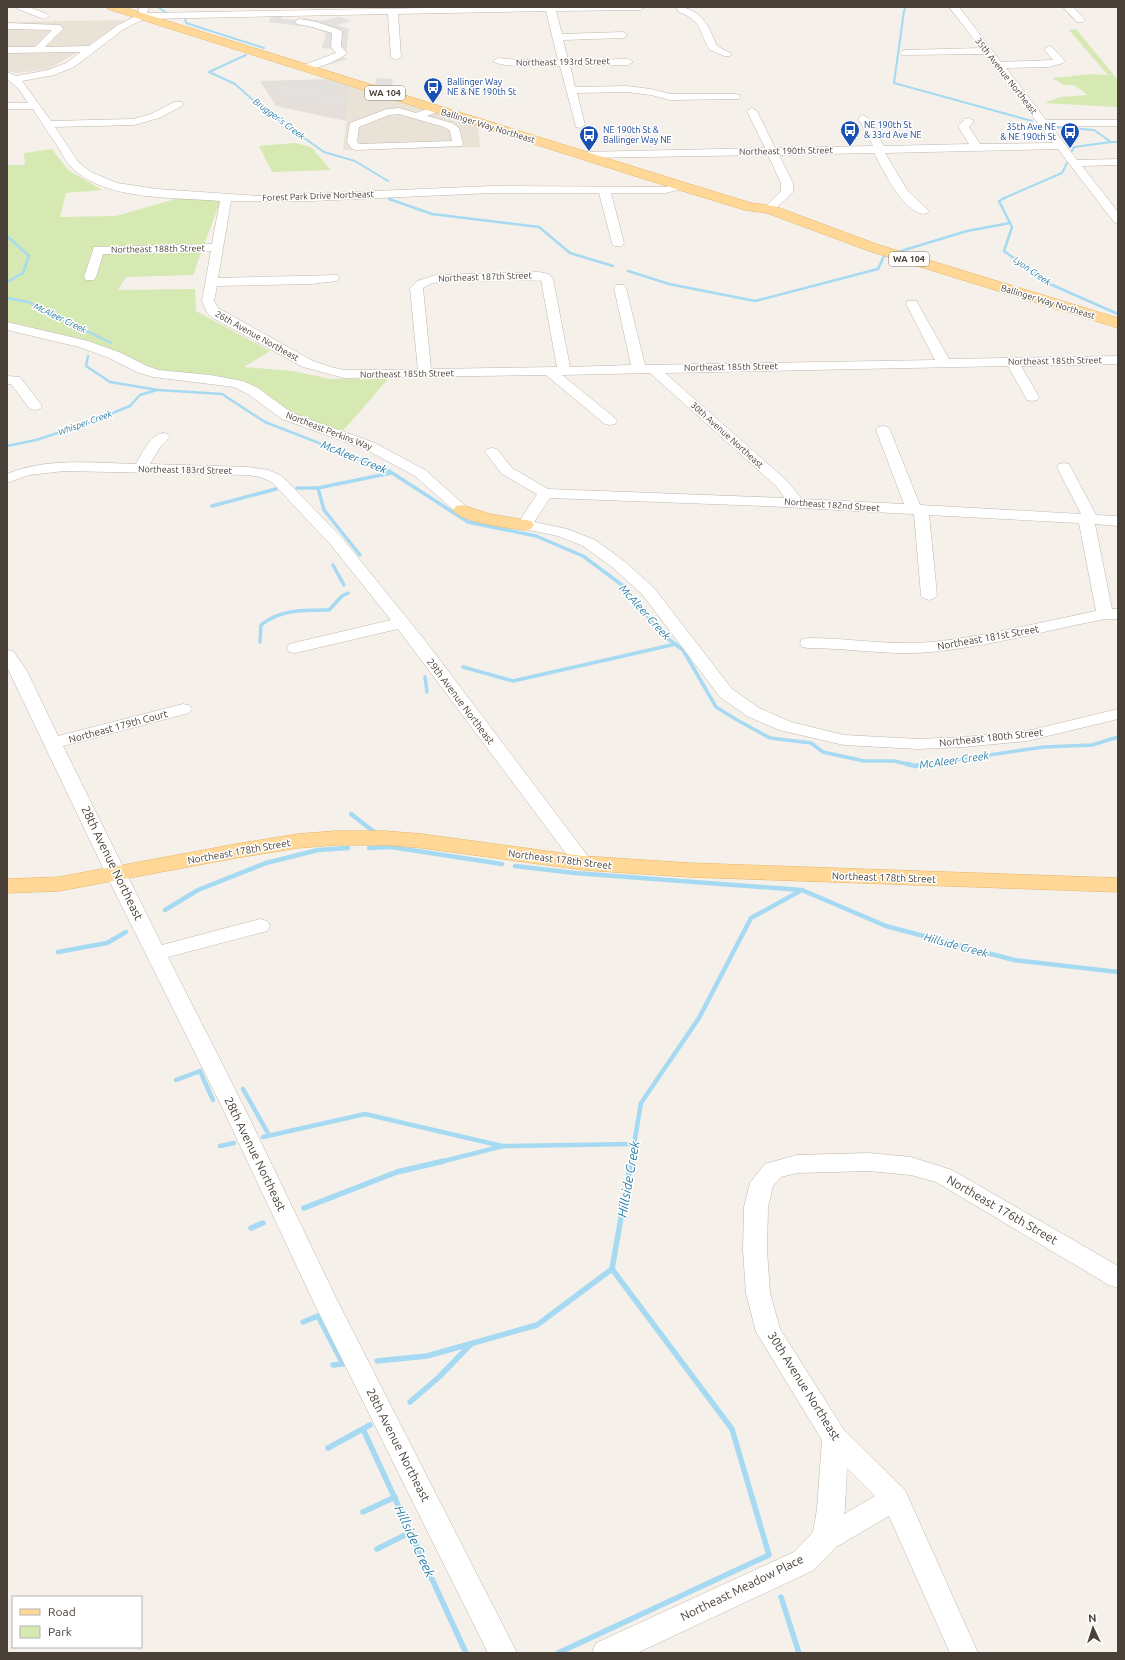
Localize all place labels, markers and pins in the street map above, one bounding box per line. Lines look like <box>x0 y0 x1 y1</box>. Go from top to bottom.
bus stop icon: Ballinger Way NE & NE 190th St <box>422 76 444 104</box>
place label: Ballinger Way NE & NE 190th St <box>447 77 517 97</box>
bus stop icon: NE 190th St & 33rd Ave NE <box>839 119 861 147</box>
place label: NE 190th St & 33rd Ave NE <box>864 120 921 140</box>
bus stop icon: 35th Ave NE & NE 190th St <box>1059 121 1081 149</box>
place label: 35th Ave NE & NE 190th St <box>1000 122 1056 142</box>
bus stop icon: NE 190th St & Ballinger Way NE <box>578 124 600 152</box>
place label: NE 190th St & Ballinger Way NE <box>603 125 672 145</box>

